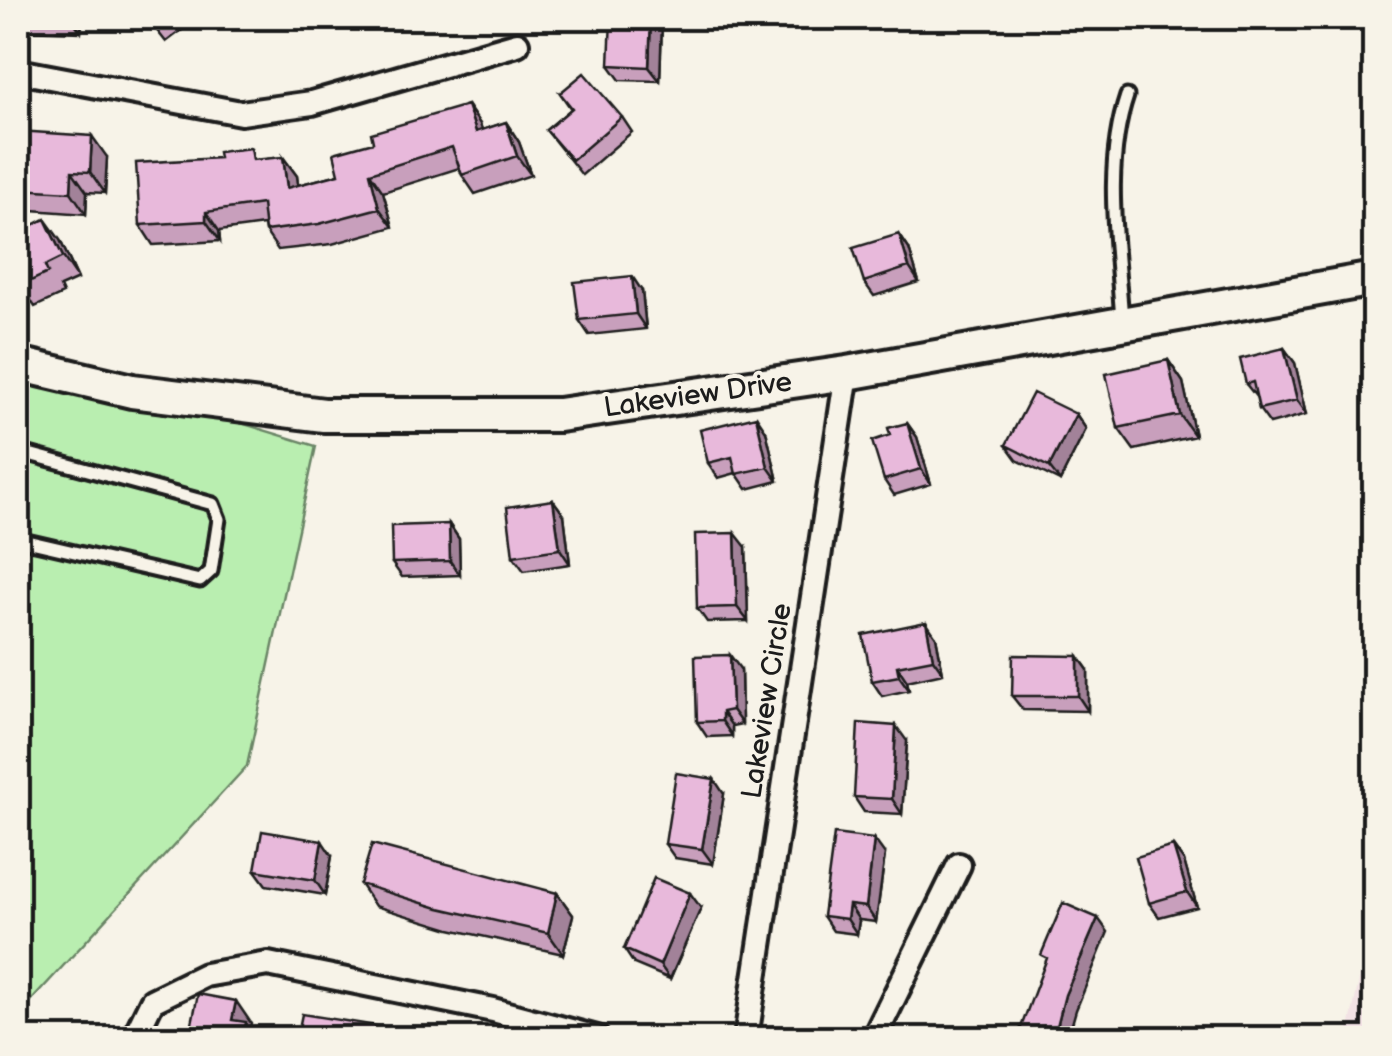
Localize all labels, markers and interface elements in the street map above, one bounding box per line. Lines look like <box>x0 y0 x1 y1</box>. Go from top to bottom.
street label: Lakeview Drive <box>602 365 794 425</box>
street label: Lakeview Circle <box>735 601 799 801</box>

